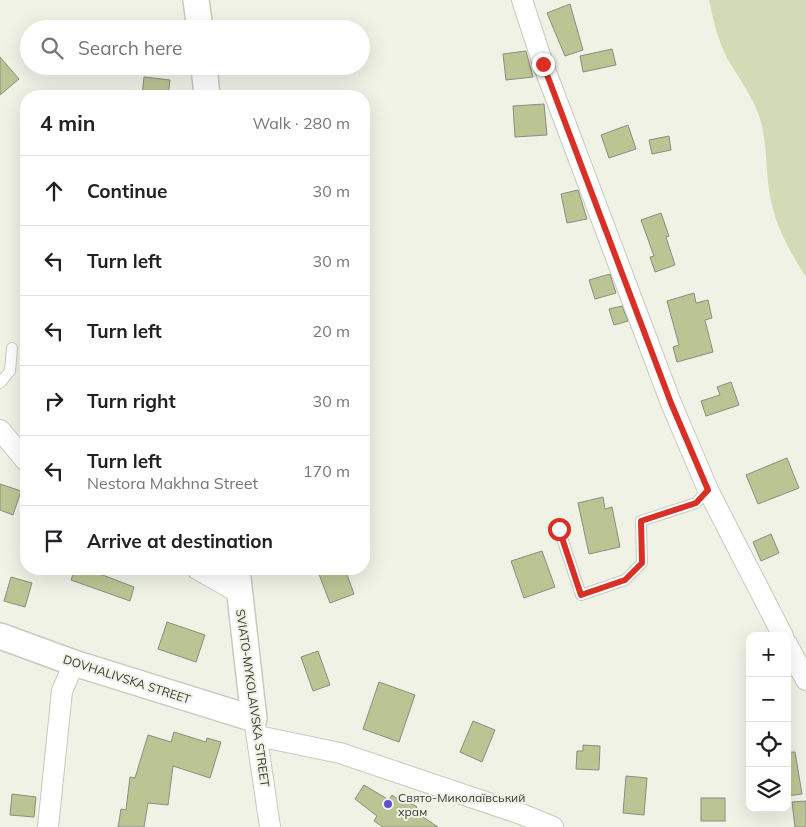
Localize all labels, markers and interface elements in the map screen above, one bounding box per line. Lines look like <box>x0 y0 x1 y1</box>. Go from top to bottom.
search box <box>20 20 370 75</box>
icon: search <box>38 34 66 62</box>
text: Search here <box>78 36 182 60</box>
route end <box>532 53 555 76</box>
text: 4 min <box>40 110 95 136</box>
text: Walk · 280 m <box>252 113 350 133</box>
icon: ahead <box>40 177 68 205</box>
text: Continue <box>87 179 167 203</box>
text: 30 m <box>313 181 350 201</box>
icon: left <box>40 247 68 275</box>
text: Turn left <box>87 249 162 273</box>
text: 30 m <box>313 251 350 271</box>
icon: left <box>40 317 68 345</box>
text: Turn left <box>87 319 162 343</box>
text: 20 m <box>313 321 350 341</box>
icon: right <box>40 387 68 415</box>
text: Turn right <box>87 389 176 413</box>
text: 30 m <box>313 391 350 411</box>
text: Turn left <box>87 449 162 473</box>
icon: left <box>40 457 68 485</box>
text: 170 m <box>303 461 350 481</box>
text: Nestora Makhna Street <box>87 473 258 493</box>
route start <box>548 518 571 541</box>
icon: arrive <box>40 527 68 555</box>
text: Arrive at destination <box>87 529 273 553</box>
street label: SVIATO-MYKOLAIVSKA STREET <box>233 608 273 789</box>
map controls <box>746 632 791 812</box>
button: + <box>746 632 791 677</box>
street label: DOVHALIVSKA STREET <box>61 651 193 707</box>
button: − <box>746 677 791 722</box>
button: locate <box>746 722 791 767</box>
button: layers <box>746 767 791 812</box>
place label: Свято-Миколаївський храм <box>398 790 525 819</box>
marker: Свято-Миколаївський храм <box>382 798 394 810</box>

